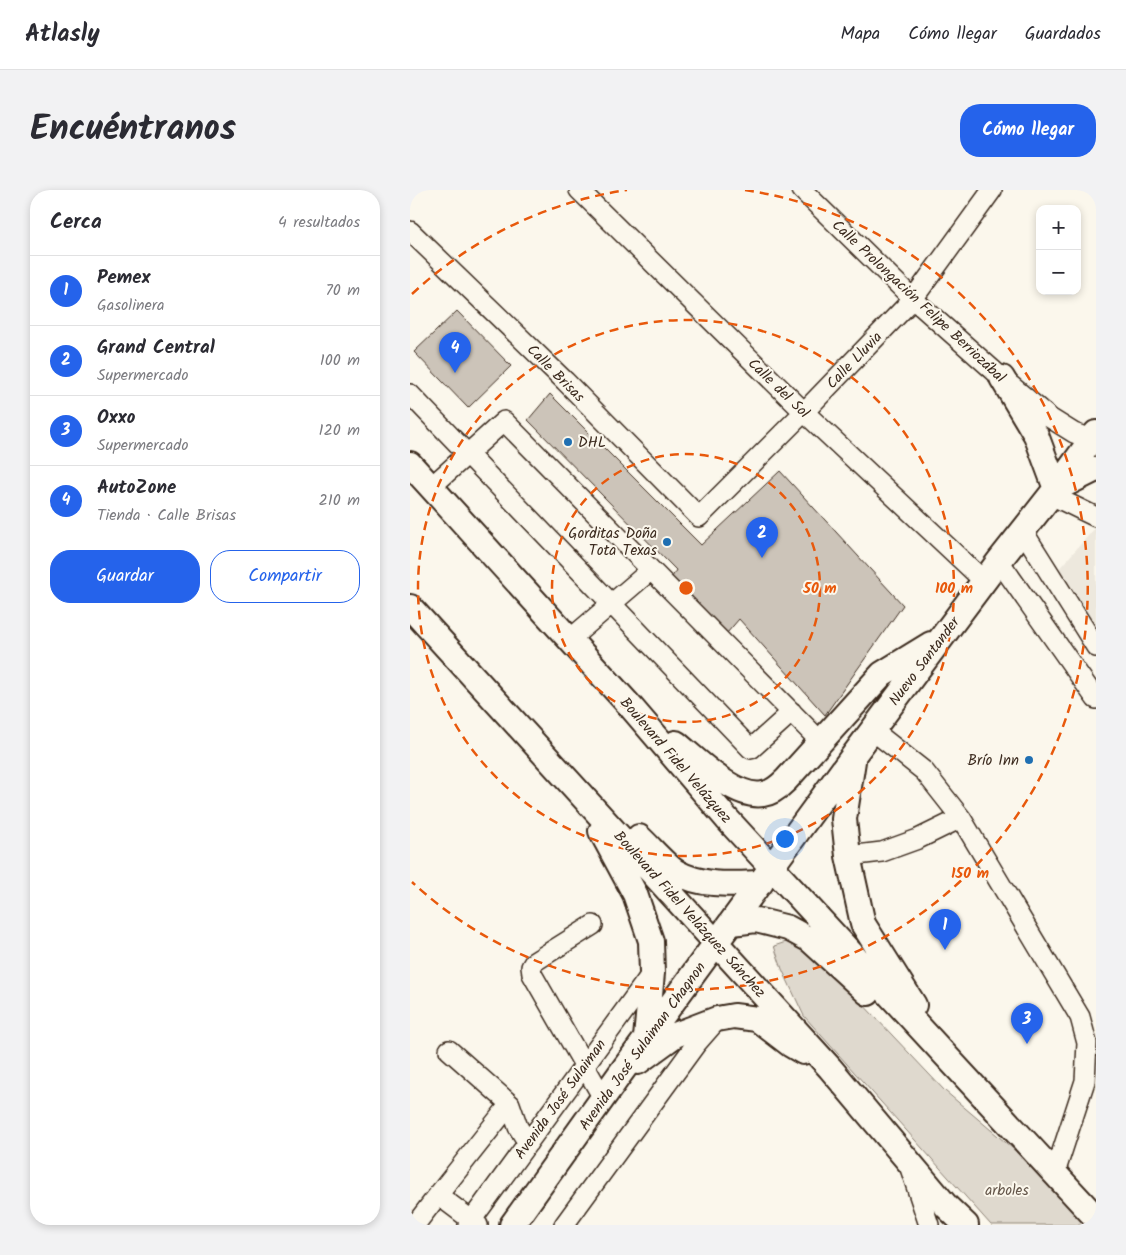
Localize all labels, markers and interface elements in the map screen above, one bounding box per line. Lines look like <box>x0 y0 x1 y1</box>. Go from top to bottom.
text: Atlasly <box>25 15 100 54</box>
text: Mapa <box>841 20 880 49</box>
text: Cómo llegar <box>908 20 997 49</box>
text: Guardados <box>1025 20 1101 49</box>
text: Encuéntranos <box>30 102 236 158</box>
button: Cómo llegar <box>960 104 1096 157</box>
map controls <box>1036 205 1081 295</box>
button: + <box>1036 205 1081 250</box>
text: Cerca <box>50 206 102 239</box>
text: 4 resultados <box>278 210 360 235</box>
street label: Calle Prolongación Felipe Berriozábal <box>826 214 1011 389</box>
button: − <box>1036 250 1081 295</box>
text: Pemex <box>97 263 151 293</box>
text: 1 <box>64 278 68 303</box>
text: 70 m <box>325 278 360 303</box>
text: Gasolinera <box>97 293 165 318</box>
street label: Calle Lluvia <box>821 326 888 395</box>
pin: 4 <box>439 332 471 373</box>
text: Grand Central <box>97 333 215 363</box>
street label: Calle Brisas <box>521 339 590 409</box>
text: 2 <box>61 348 71 373</box>
text: 100 m <box>320 348 360 373</box>
street label: Calle del Sol <box>742 353 815 425</box>
text: Supermercado <box>97 363 188 388</box>
text: Oxxo <box>97 403 135 433</box>
text: 3 <box>62 418 70 443</box>
text: 120 m <box>319 418 360 443</box>
place label: DHL <box>578 431 606 455</box>
text: Supermercado <box>97 433 188 458</box>
marker: DHL <box>562 436 574 448</box>
text: AutoZone <box>97 473 176 503</box>
text: 4 <box>62 488 70 513</box>
text: 210 m <box>319 488 360 513</box>
text: Tienda · Calle Brisas <box>97 503 236 528</box>
pin: 2 <box>746 517 778 558</box>
place label: Gorditas Doña Tota Texas <box>568 522 658 563</box>
marker: Gorditas Doña Tota Texas <box>661 536 673 548</box>
button: Guardar <box>50 550 200 603</box>
button: Compartir <box>210 550 360 603</box>
text: 50 m <box>802 577 837 601</box>
text: 100 m <box>935 577 973 601</box>
centre of rings <box>677 579 695 597</box>
street label: Nuevo Santander <box>883 611 967 711</box>
street label: Boulevard Fidel Velázquez <box>613 692 737 830</box>
place label: Brío Inn <box>967 749 1019 773</box>
marker: Brío Inn <box>1023 754 1035 766</box>
street label: Boulevard Fidel Velázquez Sánchez <box>607 826 771 1004</box>
your location <box>772 826 798 852</box>
text: 150 m <box>951 862 989 886</box>
pin: 1 <box>929 909 961 950</box>
street label: Avenida José Sulaiman Chagnon <box>573 957 712 1136</box>
pin: 3 <box>1011 1003 1043 1044</box>
street label: Avenida José Sulaiman <box>509 1034 613 1165</box>
park label: arboles <box>985 1179 1029 1203</box>

